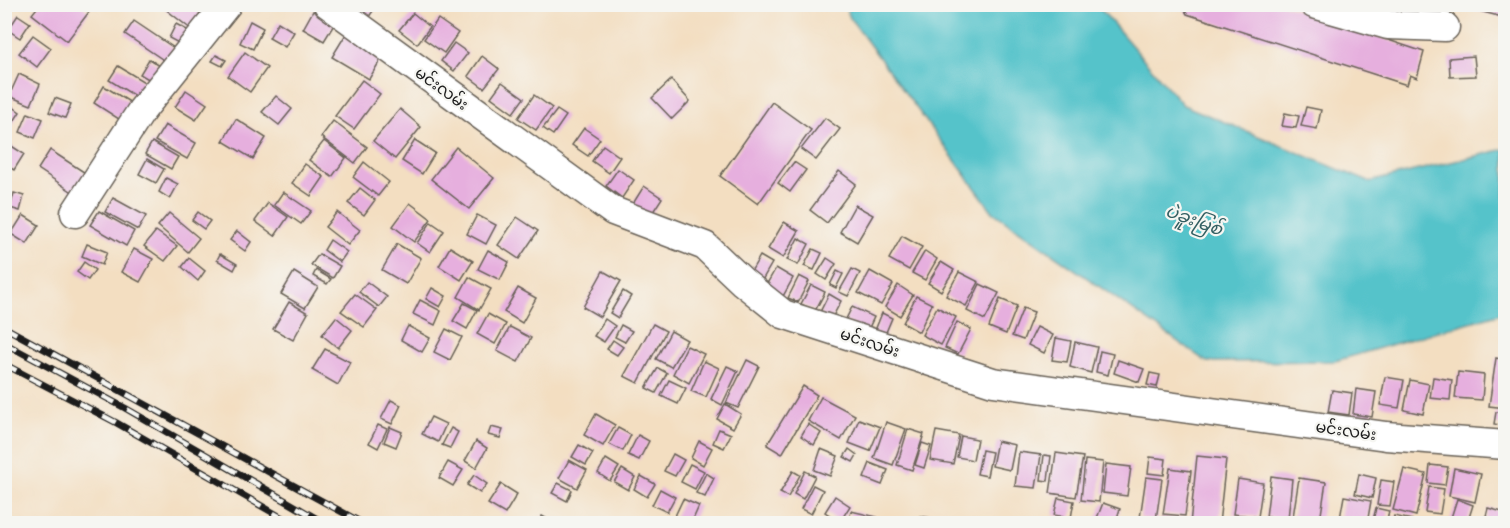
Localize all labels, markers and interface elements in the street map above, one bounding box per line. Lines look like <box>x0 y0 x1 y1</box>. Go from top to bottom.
street label: မင်းလမ်း <box>411 61 473 114</box>
water label: ပဲခူးမြစ် <box>1161 198 1228 245</box>
street label: မင်းလမ်း <box>838 322 902 361</box>
street label: မင်းလမ်း <box>1314 415 1378 444</box>

